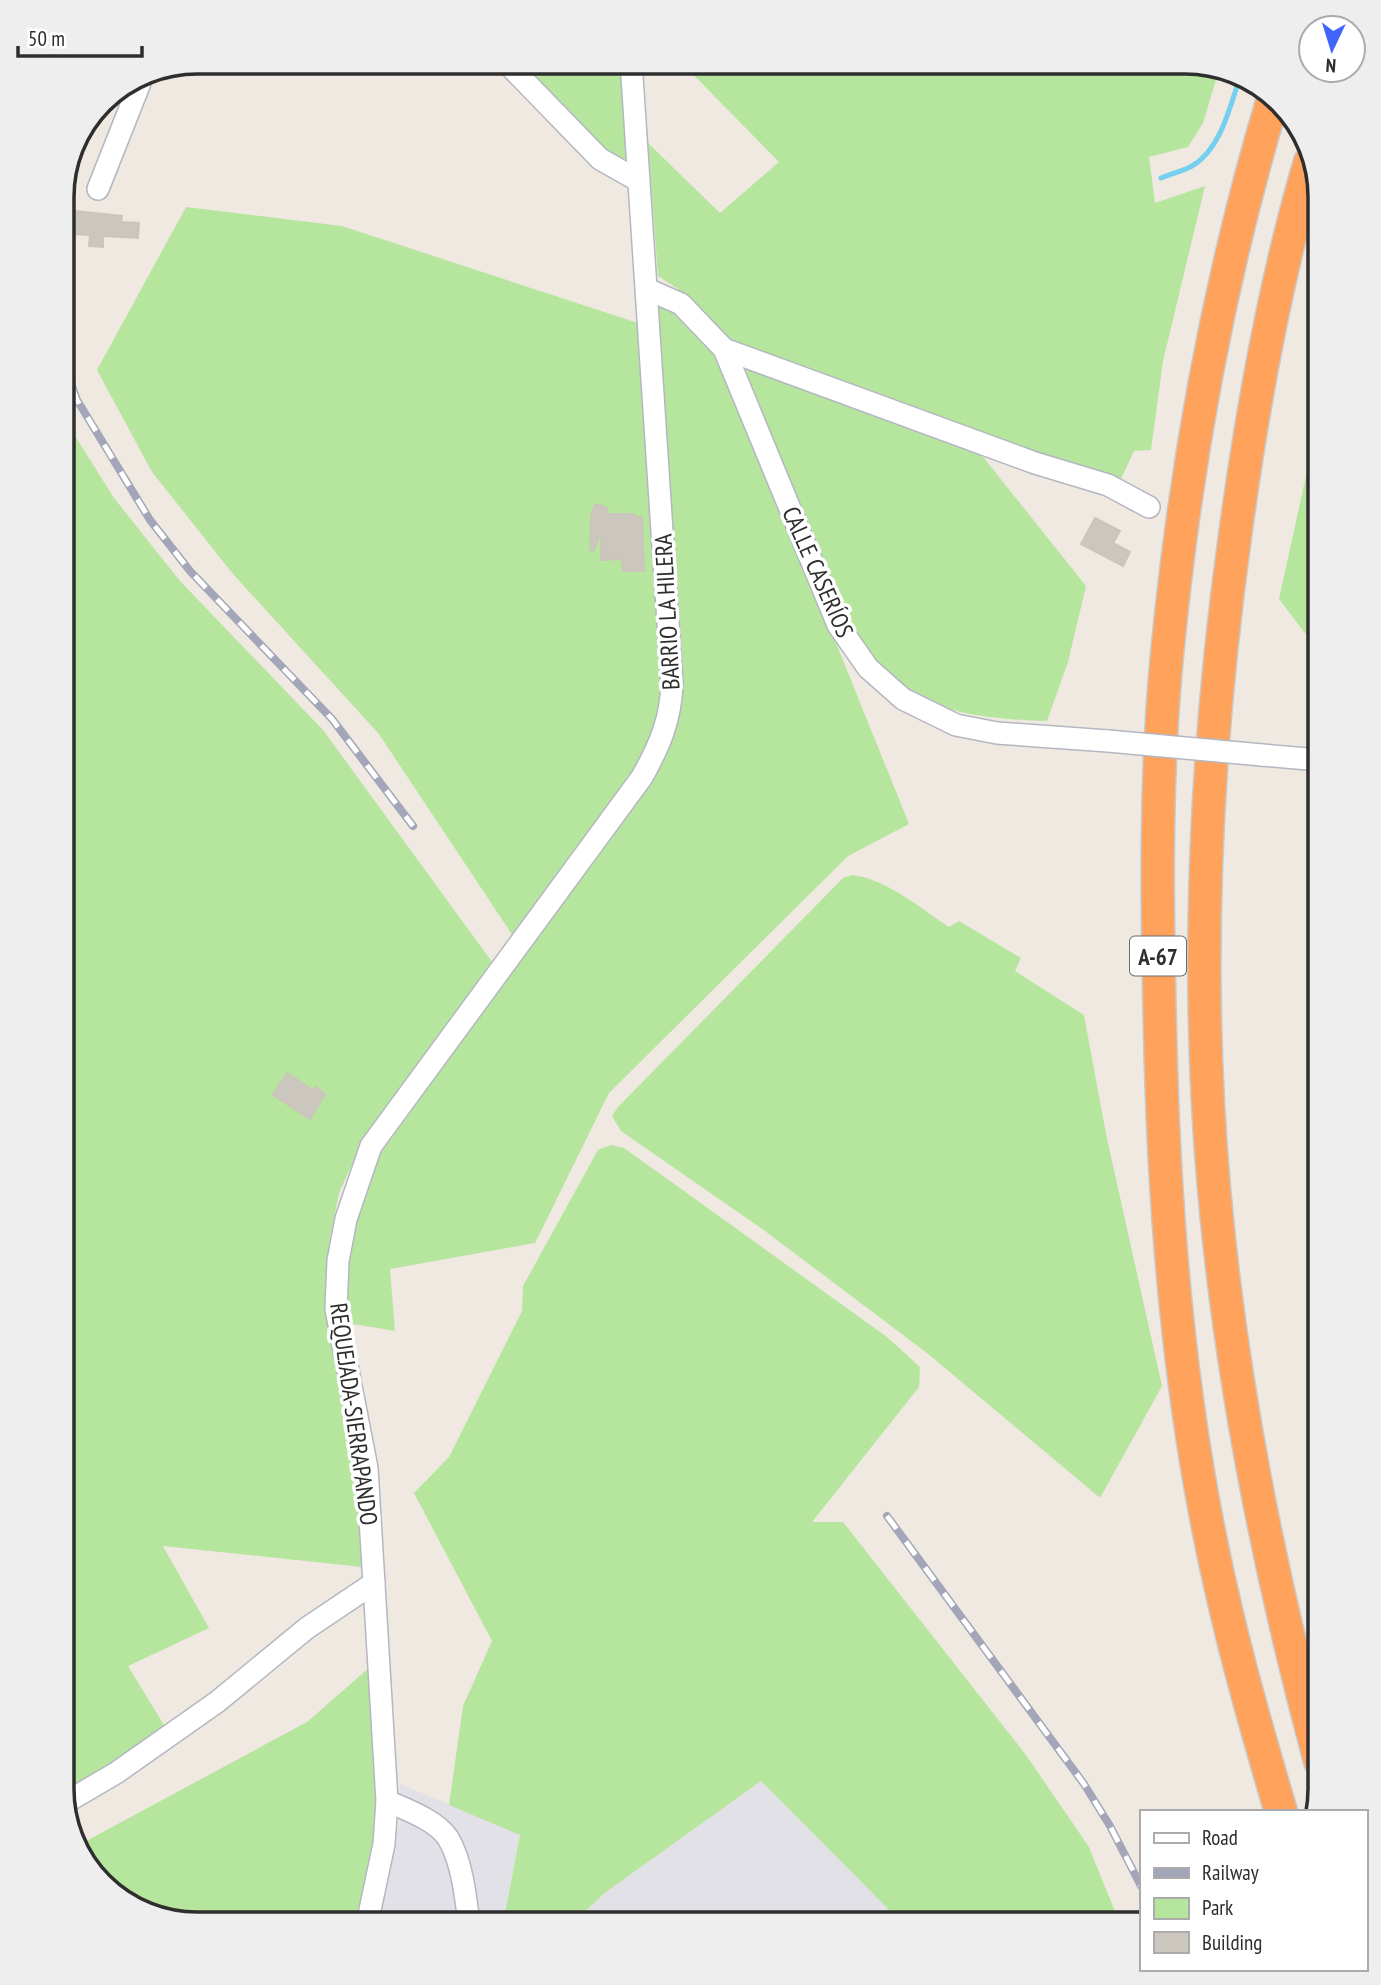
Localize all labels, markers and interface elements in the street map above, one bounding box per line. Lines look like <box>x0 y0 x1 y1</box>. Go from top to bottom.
scale bar <box>18 14 142 58</box>
north arrow <box>1297 14 1367 84</box>
text: 50 m <box>28 25 65 52</box>
text: N <box>1325 54 1337 78</box>
street label: CALLE CASERÍOS <box>775 502 861 642</box>
street label: BARRIO LA HILERA <box>647 532 687 691</box>
road number: A-67 <box>1130 937 1186 976</box>
street label: REQUEJADA-SIERRAPANDO <box>323 1301 385 1527</box>
legend <box>1140 1810 1367 1971</box>
text: Road <box>1202 1824 1238 1851</box>
text: Railway <box>1202 1859 1259 1886</box>
text: Park <box>1202 1894 1233 1921</box>
text: Building <box>1202 1929 1262 1956</box>

